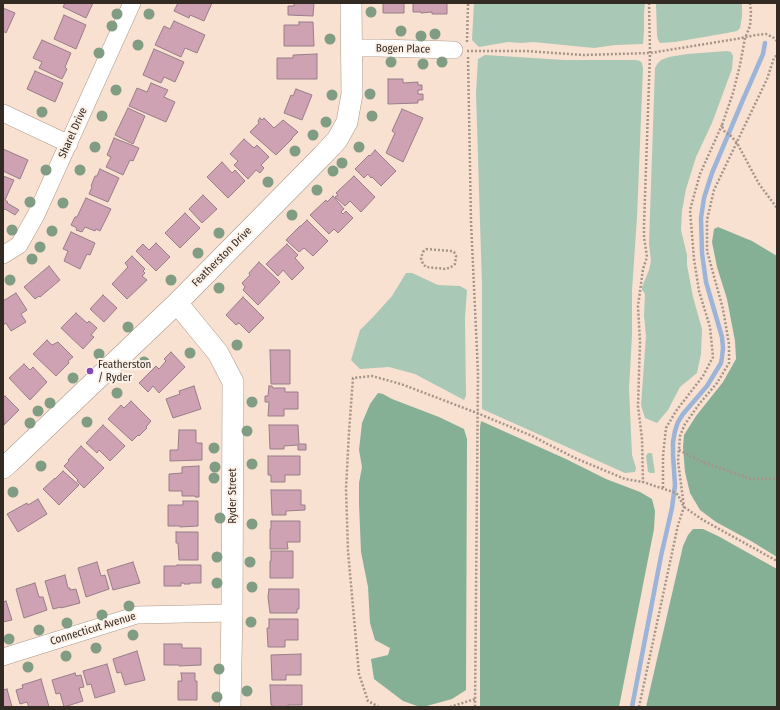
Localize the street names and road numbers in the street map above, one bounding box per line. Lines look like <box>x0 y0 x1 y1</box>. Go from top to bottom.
street label: Bogen Place <box>376 42 430 56</box>
street label: Sharel Drive <box>56 105 90 161</box>
street label: Featherston Drive <box>189 224 255 290</box>
street label: Ryder Street <box>226 468 240 524</box>
street label: Connecticut Avenue <box>49 610 137 648</box>

